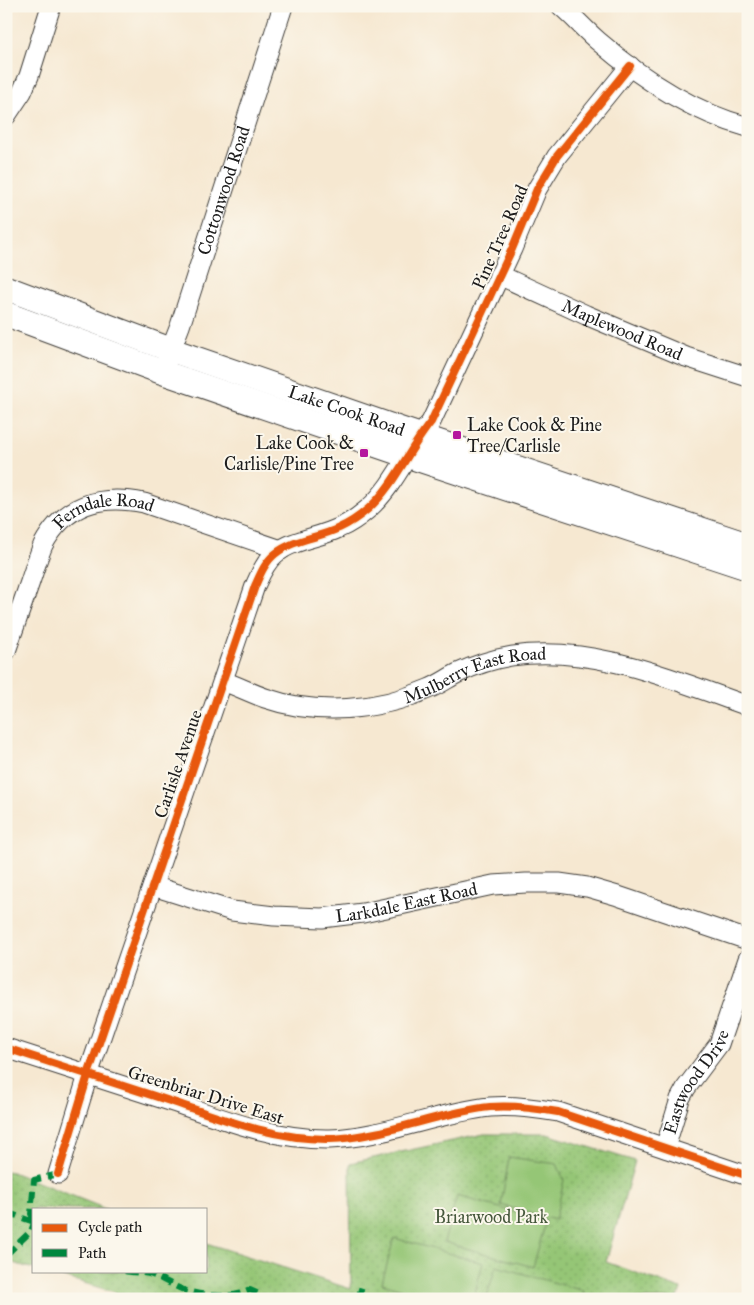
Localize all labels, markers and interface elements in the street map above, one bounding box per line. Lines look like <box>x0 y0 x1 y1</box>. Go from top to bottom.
street label: Cottonwood Road <box>193 123 255 258</box>
street label: Pine Tree Road <box>467 181 533 293</box>
street label: Maplewood Road <box>559 294 686 365</box>
street label: Lake Cook Road <box>285 380 408 441</box>
place label: Lake Cook & Pine Tree/Carlisle <box>467 414 602 457</box>
marker: Lake Cook & Pine Tree/Carlisle <box>451 429 463 441</box>
place label: Lake Cook & Carlisle/Pine Tree <box>224 432 354 475</box>
marker: Lake Cook & Carlisle/Pine Tree <box>358 447 370 459</box>
street label: Ferndale Road <box>48 489 157 534</box>
street label: Mulberry East Road <box>400 643 546 708</box>
street label: Carlisle Avenue <box>149 707 207 821</box>
street label: Larkdale East Road <box>334 878 479 927</box>
street label: Eastwood Drive <box>659 1027 734 1137</box>
street label: Greenbriar Drive East <box>125 1061 287 1129</box>
park label: Briarwood Park <box>434 1206 548 1228</box>
legend <box>32 1208 208 1272</box>
text: Cycle path <box>78 1218 143 1236</box>
text: Path <box>78 1244 107 1262</box>

